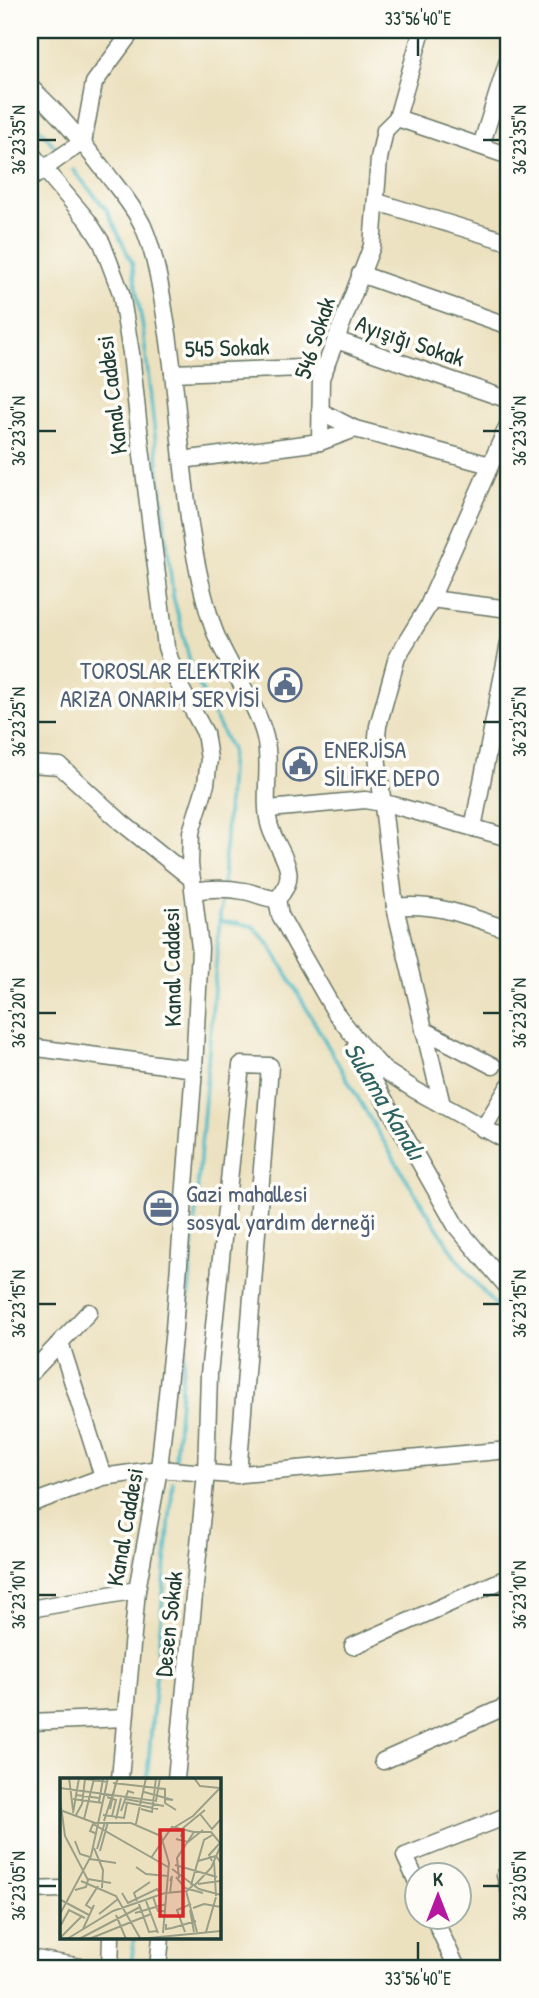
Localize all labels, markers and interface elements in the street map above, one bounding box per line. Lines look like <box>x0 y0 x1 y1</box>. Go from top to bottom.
text: 33°56'40"E <box>385 6 451 31</box>
text: 36°23'35"N <box>6 105 31 175</box>
text: 36°23'35"N <box>507 105 532 175</box>
street label: 546 Sokak <box>286 293 342 383</box>
street label: Ayışığı Sokak <box>351 306 469 374</box>
street label: 545 Sokak <box>184 330 270 364</box>
street label: Kanal Caddesi <box>88 334 134 456</box>
text: 36°23'30"N <box>6 396 31 466</box>
text: 36°23'30"N <box>507 396 532 466</box>
place label: TOROSLAR ELEKTRİK ARIZA ONARIM SERVİSİ <box>60 654 260 714</box>
public building icon: TOROSLAR ELEKTRİK ARIZA ONARIM SERVİSİ <box>266 666 304 704</box>
text: 36°23'25"N <box>6 687 31 757</box>
text: 36°23'25"N <box>507 687 532 757</box>
place label: ENERJİSA SİLİFKE DEPO <box>324 733 440 793</box>
public building icon: ENERJİSA SİLİFKE DEPO <box>281 745 319 783</box>
street label: Kanal Caddesi <box>154 907 188 1027</box>
text: 36°23'20"N <box>6 978 31 1048</box>
text: 36°23'20"N <box>507 978 532 1048</box>
water label: Sulama Kanalı <box>336 1035 435 1167</box>
place label: Gazi mahallesi sosyal yardım derneği <box>186 1177 376 1237</box>
office icon: Gazi mahallesi sosyal yardım derneği <box>142 1189 180 1227</box>
text: 36°23'15"N <box>6 1270 31 1338</box>
text: 36°23'15"N <box>507 1270 532 1338</box>
street label: Kanal Caddesi <box>98 1465 150 1588</box>
text: 36°23'10"N <box>6 1561 31 1629</box>
text: 36°23'10"N <box>507 1561 532 1629</box>
street label: Desen Sokak <box>147 1569 189 1678</box>
inset map <box>60 1778 220 1938</box>
text: 36°23'05"N <box>6 1851 31 1921</box>
text: 36°23'05"N <box>507 1851 532 1921</box>
north arrow <box>402 1862 472 1932</box>
text: K <box>433 1866 443 1892</box>
text: 33°56'40"E <box>385 1966 451 1991</box>

